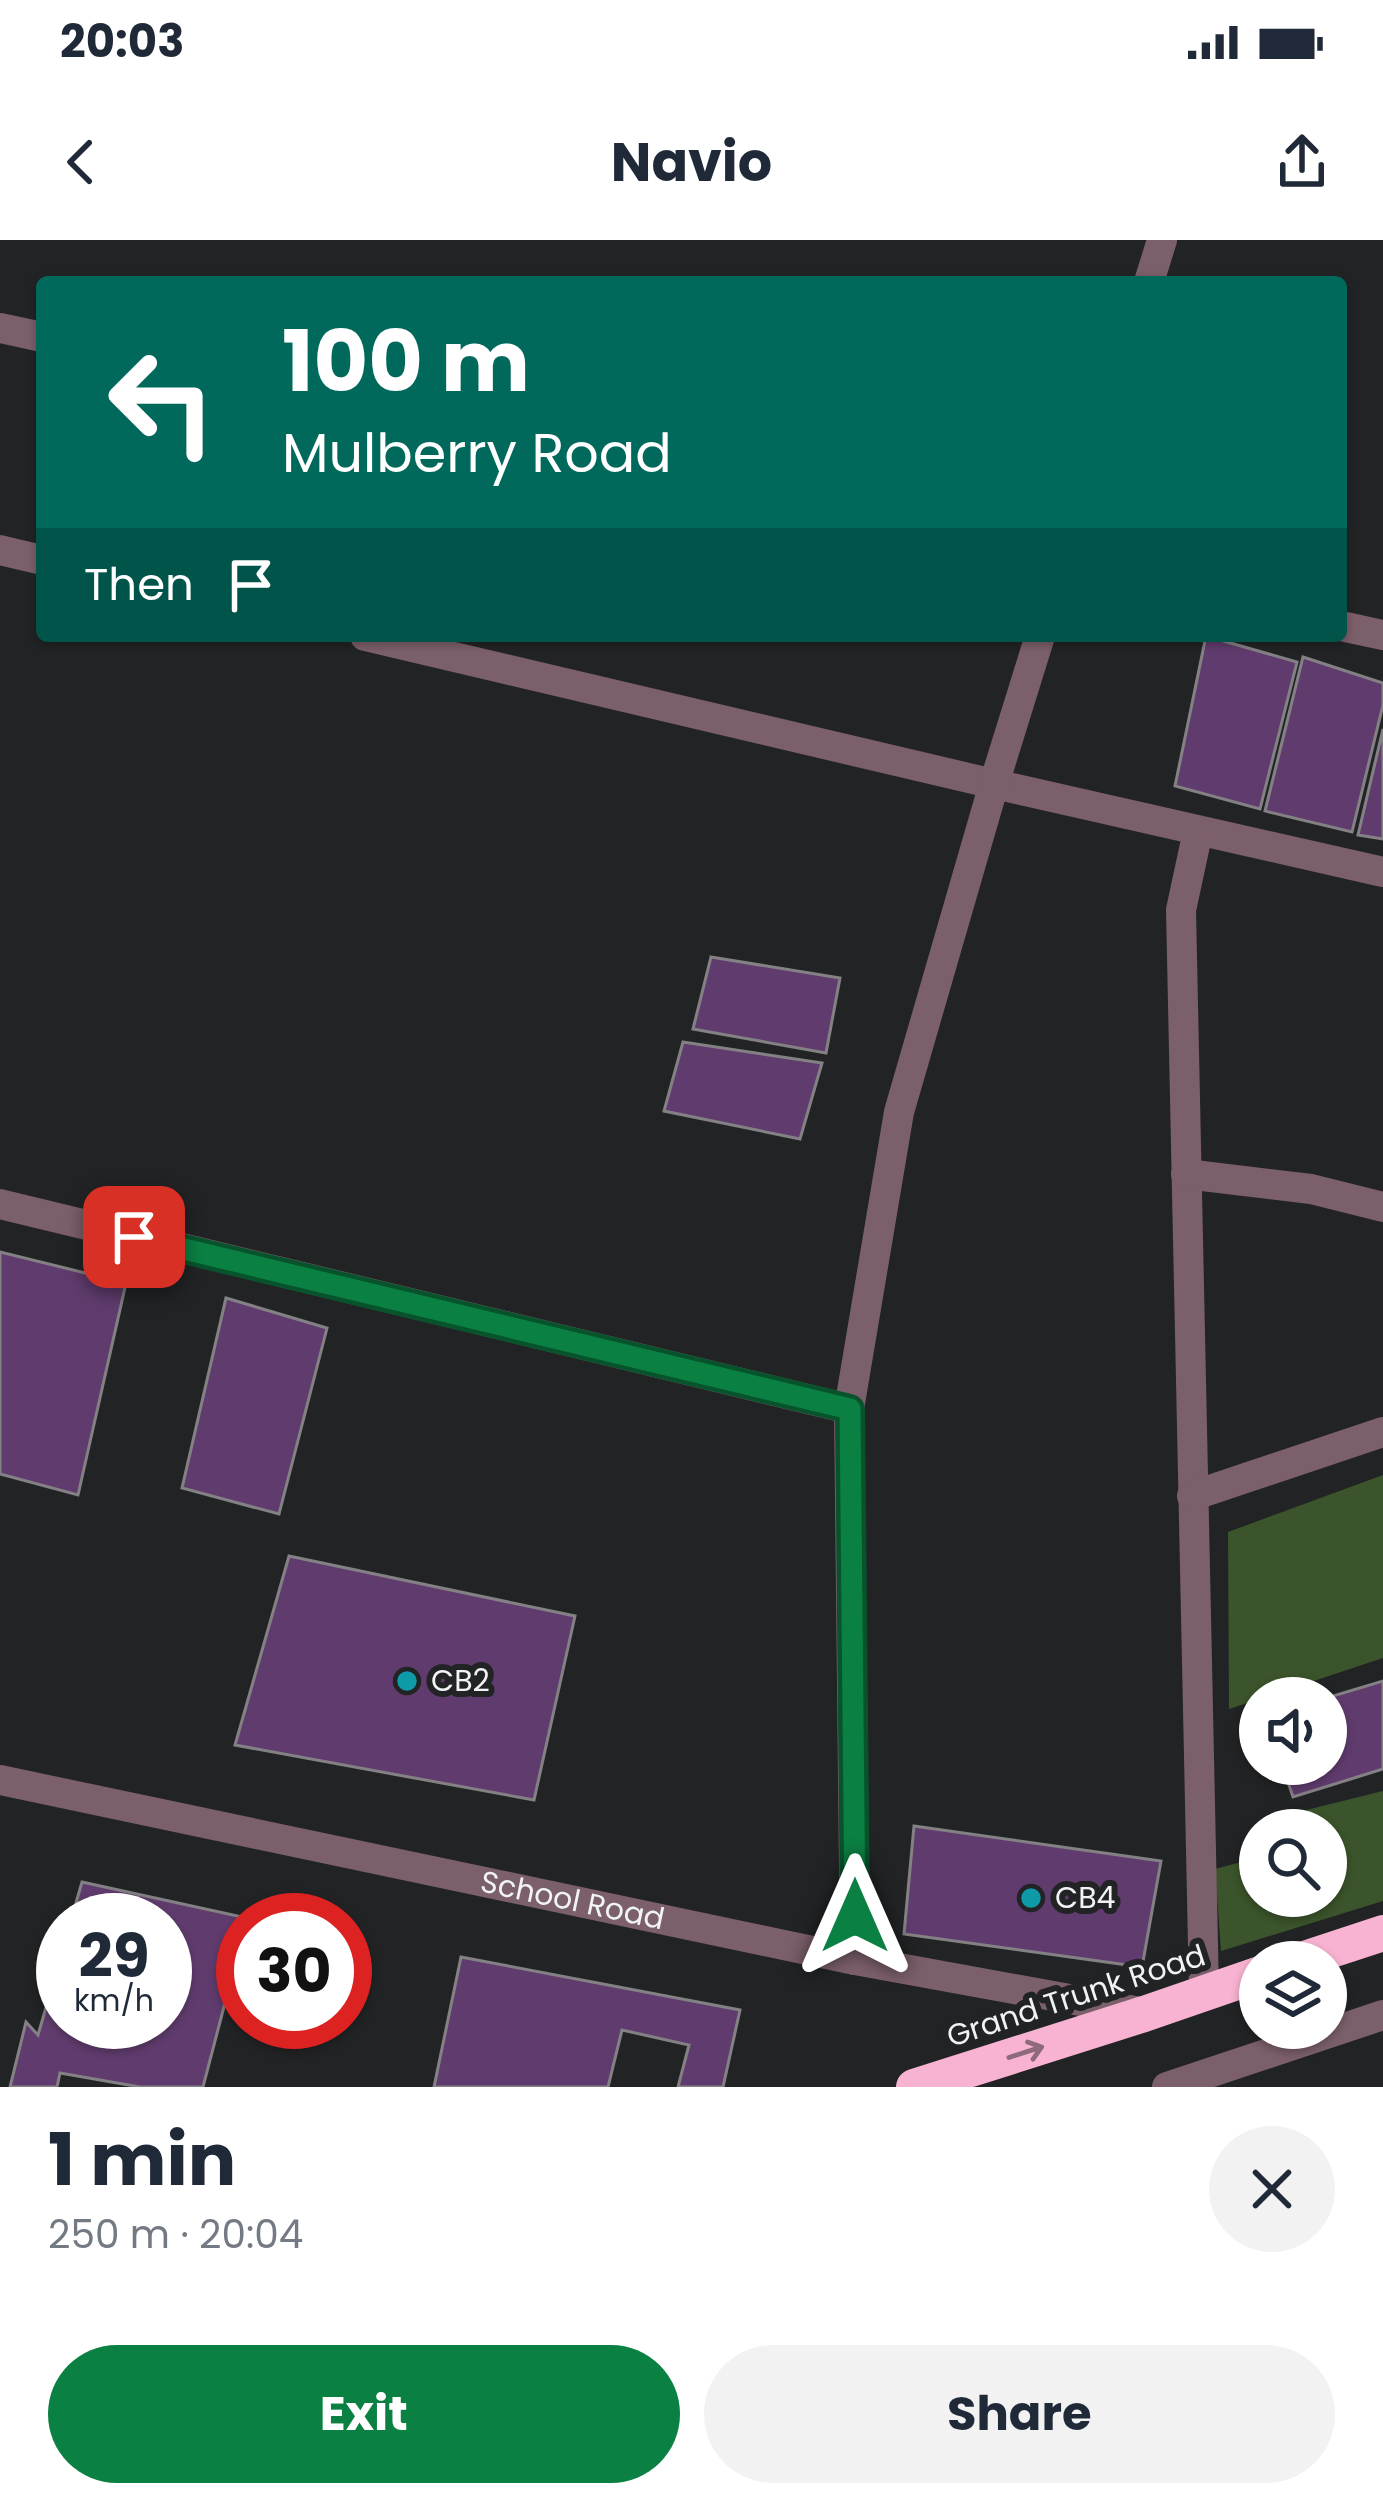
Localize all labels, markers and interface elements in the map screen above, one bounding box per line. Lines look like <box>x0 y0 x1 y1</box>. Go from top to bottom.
text: 20:03 <box>60 10 184 73</box>
text: Navio <box>611 124 772 200</box>
icon: back <box>48 129 114 195</box>
icon: share <box>1269 129 1335 195</box>
text: 100 m <box>282 303 530 420</box>
icon: left <box>84 324 240 480</box>
text: Mulberry Road <box>282 415 672 491</box>
icon: arrive <box>218 552 284 618</box>
text: Then <box>84 553 194 616</box>
pin <box>83 1186 185 1288</box>
icon: arrive <box>101 1204 167 1270</box>
place label: CB2 <box>431 1659 490 1702</box>
marker: CB2 <box>394 1668 420 1694</box>
map controls <box>1239 1677 1347 2049</box>
button: sound <box>1239 1677 1347 1785</box>
button: search <box>1239 1809 1347 1917</box>
position arrow <box>792 1853 918 1979</box>
street label: School Road <box>477 1860 668 1940</box>
place label: CB4 <box>1055 1876 1115 1919</box>
marker: CB4 <box>1018 1885 1044 1911</box>
speed limit sign: 30 <box>216 1893 372 2049</box>
text: 29 <box>78 1914 150 1998</box>
street label: Grand Trunk Road <box>941 1933 1211 2058</box>
button: layers <box>1239 1941 1347 2049</box>
text: km/h <box>74 1979 154 2022</box>
one-way arrow <box>1006 2039 1044 2061</box>
text: 1 min <box>48 2109 236 2210</box>
button: close <box>1209 2126 1335 2252</box>
text: 250 m · 20:04 <box>48 2207 303 2262</box>
button: Exit <box>48 2345 680 2483</box>
button: Share <box>704 2345 1335 2483</box>

